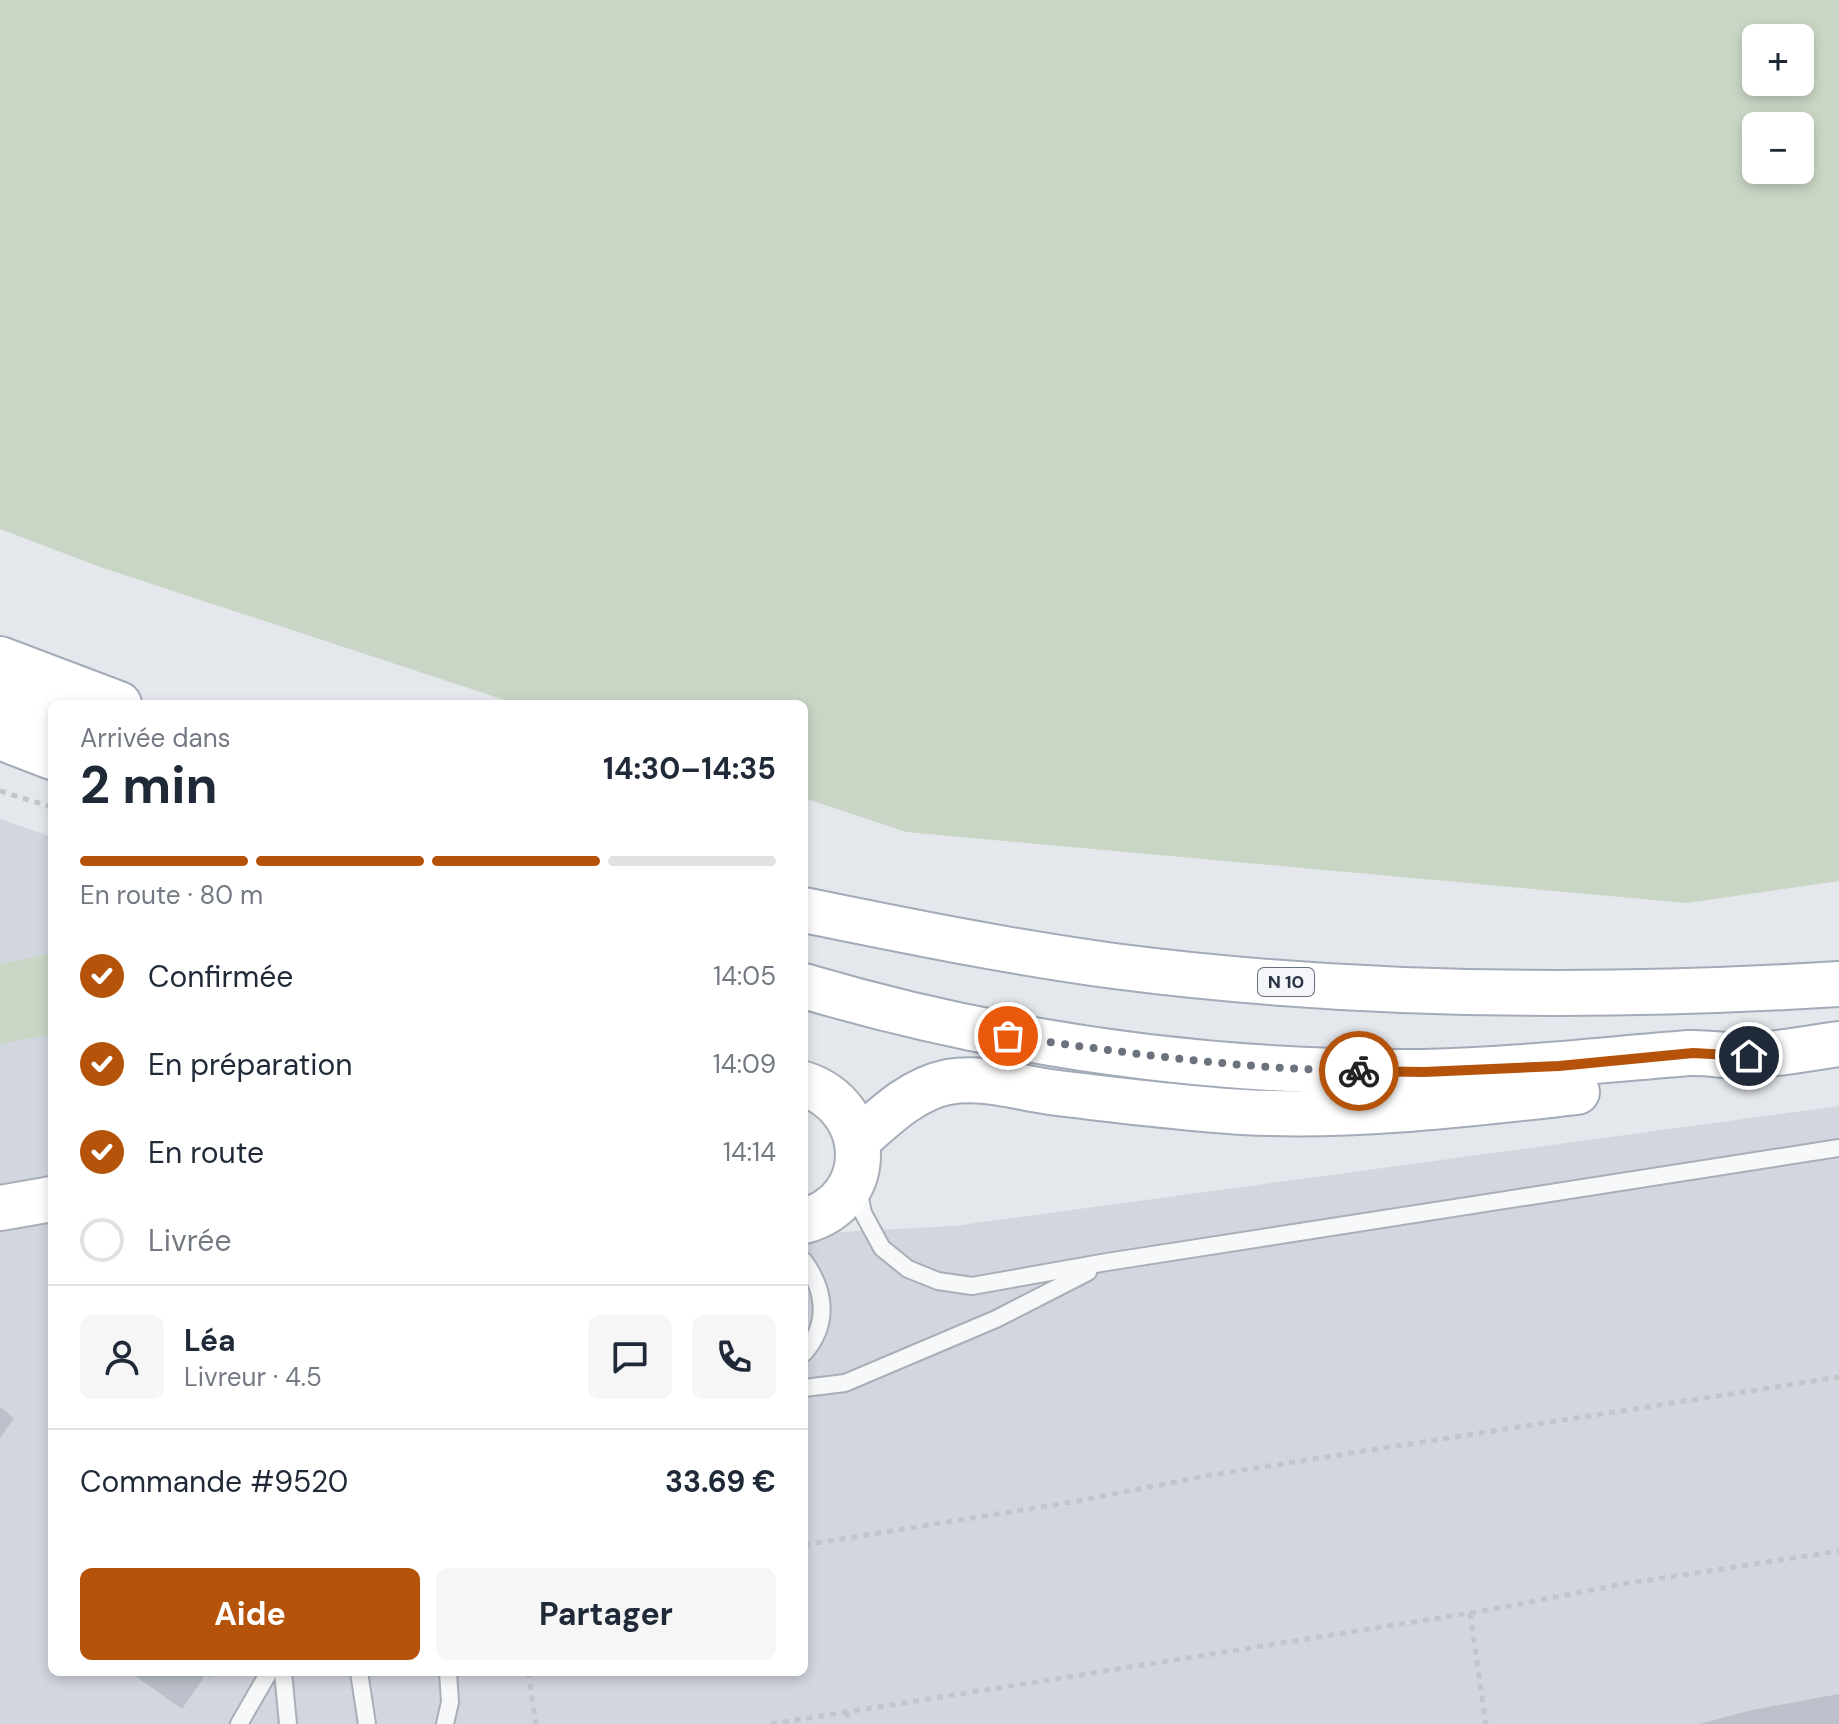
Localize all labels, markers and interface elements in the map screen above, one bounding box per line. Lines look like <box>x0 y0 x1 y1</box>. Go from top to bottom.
map controls <box>1742 24 1814 184</box>
button: + <box>1742 24 1814 96</box>
button: − <box>1742 112 1814 184</box>
text: Arrivée dans <box>80 721 231 755</box>
text: 14:30–14:35 <box>603 749 776 788</box>
text: 2 min <box>80 751 218 819</box>
text: En route · 80 m <box>80 878 263 912</box>
icon: check <box>80 954 124 998</box>
text: Confirmée <box>148 957 293 996</box>
text: 14:05 <box>713 959 776 993</box>
road number: N 10 <box>1258 968 1314 996</box>
pin <box>974 1002 1042 1070</box>
icon: bag <box>986 1014 1030 1058</box>
pin <box>1715 1022 1783 1090</box>
courier <box>1319 1031 1399 1111</box>
icon: home <box>1727 1034 1771 1078</box>
icon: check <box>80 1042 124 1086</box>
text: En préparation <box>148 1045 353 1084</box>
text: 14:09 <box>713 1047 776 1081</box>
icon: bike <box>1337 1049 1381 1093</box>
icon: check <box>80 1130 124 1174</box>
text: En route <box>148 1133 264 1172</box>
text: 14:14 <box>723 1135 776 1169</box>
text: Livrée <box>148 1221 231 1260</box>
button: person <box>80 1315 164 1399</box>
button: chat <box>588 1315 672 1399</box>
button: phone <box>692 1315 776 1399</box>
text: Léa <box>184 1321 236 1360</box>
text: Livreur · 4.5 <box>184 1360 322 1394</box>
text: Commande #9520 <box>80 1462 348 1501</box>
text: 33.69 € <box>665 1462 776 1501</box>
button: Aide <box>80 1568 420 1660</box>
button: Partager <box>436 1568 776 1660</box>

